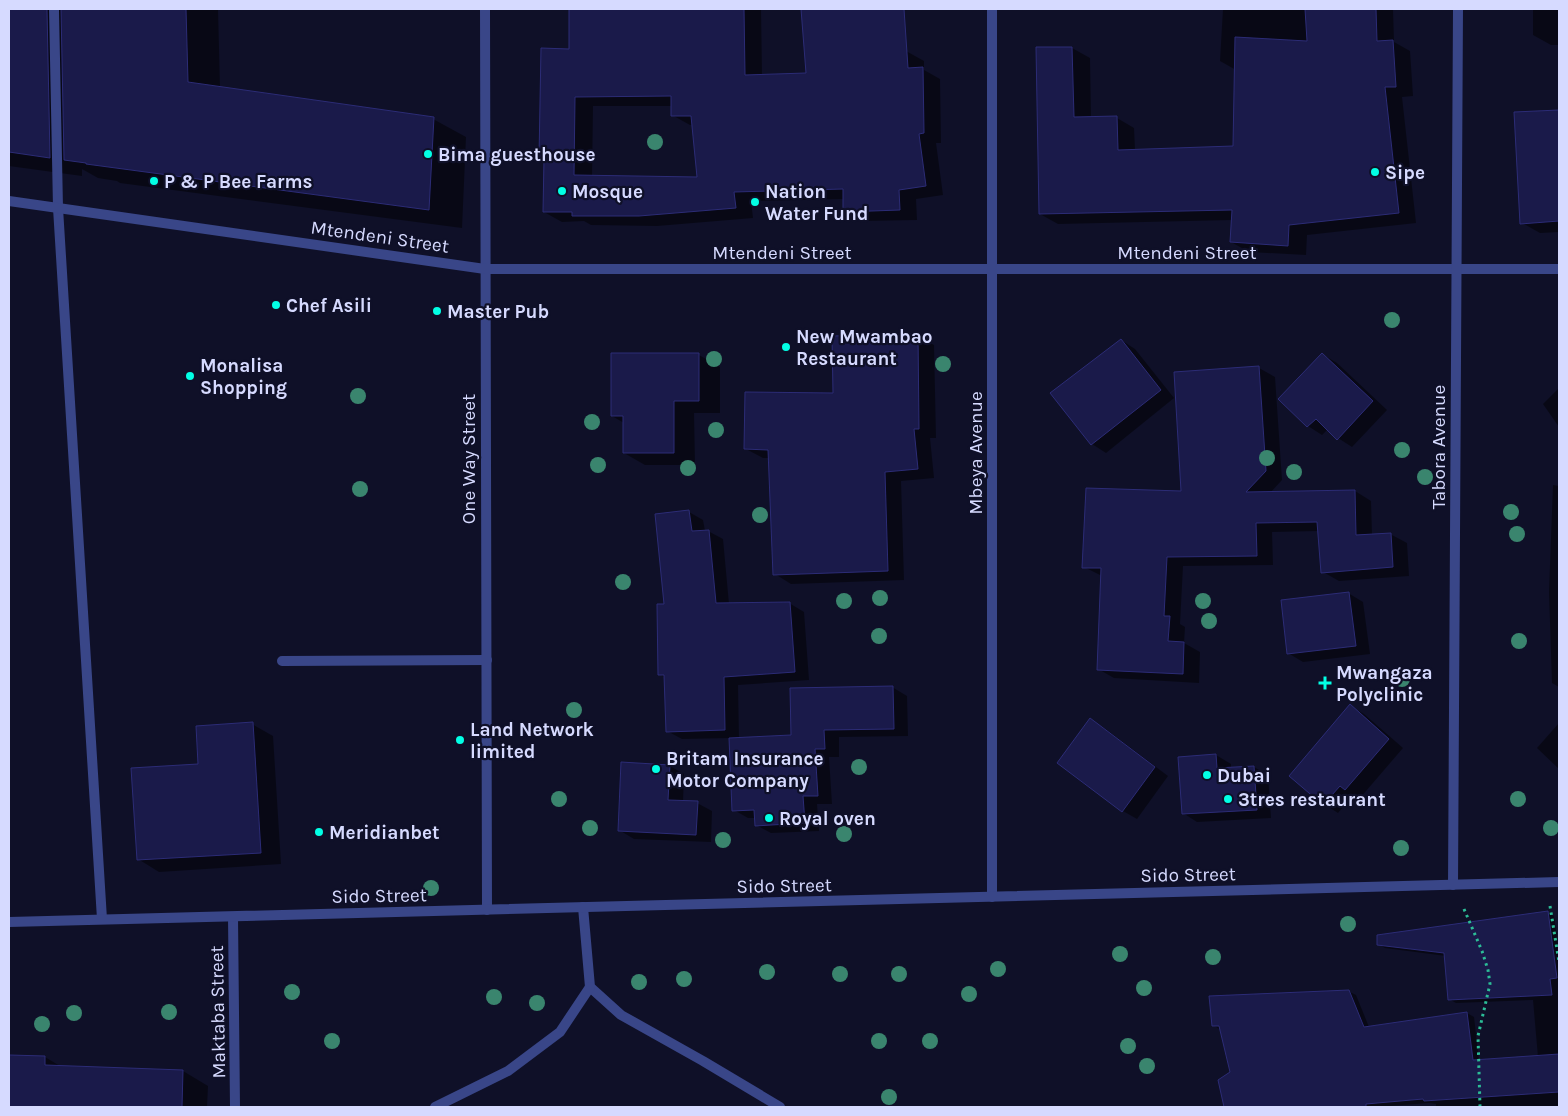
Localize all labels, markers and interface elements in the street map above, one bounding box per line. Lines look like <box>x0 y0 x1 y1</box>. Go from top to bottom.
place label: Bima guesthouse <box>438 144 596 166</box>
marker: Bima guesthouse <box>422 148 434 160</box>
place label: Sipe <box>1385 162 1425 184</box>
marker: Sipe <box>1369 166 1381 178</box>
place label: P & P Bee Farms <box>164 171 313 193</box>
marker: P & P Bee Farms <box>148 175 160 187</box>
place label: Mosque <box>572 181 643 203</box>
place label: Nation Water Fund <box>765 181 869 225</box>
marker: Mosque <box>556 185 568 197</box>
marker: Nation Water Fund <box>749 196 761 208</box>
street label: Mtendeni Street <box>309 216 450 258</box>
street label: Mtendeni Street <box>712 242 852 264</box>
street label: Mtendeni Street <box>1117 242 1257 264</box>
place label: Chef Asili <box>286 295 372 317</box>
marker: Chef Asili <box>270 299 282 311</box>
place label: Master Pub <box>447 301 549 323</box>
marker: Master Pub <box>431 305 443 317</box>
place label: New Mwambao Restaurant <box>796 326 933 370</box>
marker: New Mwambao Restaurant <box>780 341 792 353</box>
place label: Monalisa Shopping <box>200 355 287 399</box>
marker: Monalisa Shopping <box>184 370 196 382</box>
street label: Tabora Avenue <box>1428 385 1450 509</box>
street label: Mbeya Avenue <box>965 391 987 515</box>
street label: One Way Street <box>458 394 480 524</box>
place label: Mwangaza Polyclinic <box>1336 662 1433 706</box>
marker: Mwangaza Polyclinic <box>1318 676 1332 690</box>
place label: Land Network limited <box>470 719 594 763</box>
marker: Land Network limited <box>454 734 466 746</box>
place label: Britam Insurance Motor Company <box>666 748 824 792</box>
marker: Britam Insurance Motor Company <box>650 763 662 775</box>
place label: Dubai <box>1217 765 1271 787</box>
marker: Dubai <box>1201 769 1213 781</box>
place label: 3tres restaurant <box>1238 789 1386 811</box>
marker: 3tres restaurant <box>1222 793 1234 805</box>
place label: Royal oven <box>779 808 876 830</box>
marker: Royal oven <box>763 812 775 824</box>
place label: Meridianbet <box>329 822 439 844</box>
marker: Meridianbet <box>313 826 325 838</box>
street label: Sido Street <box>1140 863 1236 887</box>
street label: Sido Street <box>736 874 832 898</box>
street label: Sido Street <box>331 884 427 908</box>
street label: Maktaba Street <box>206 945 230 1079</box>

